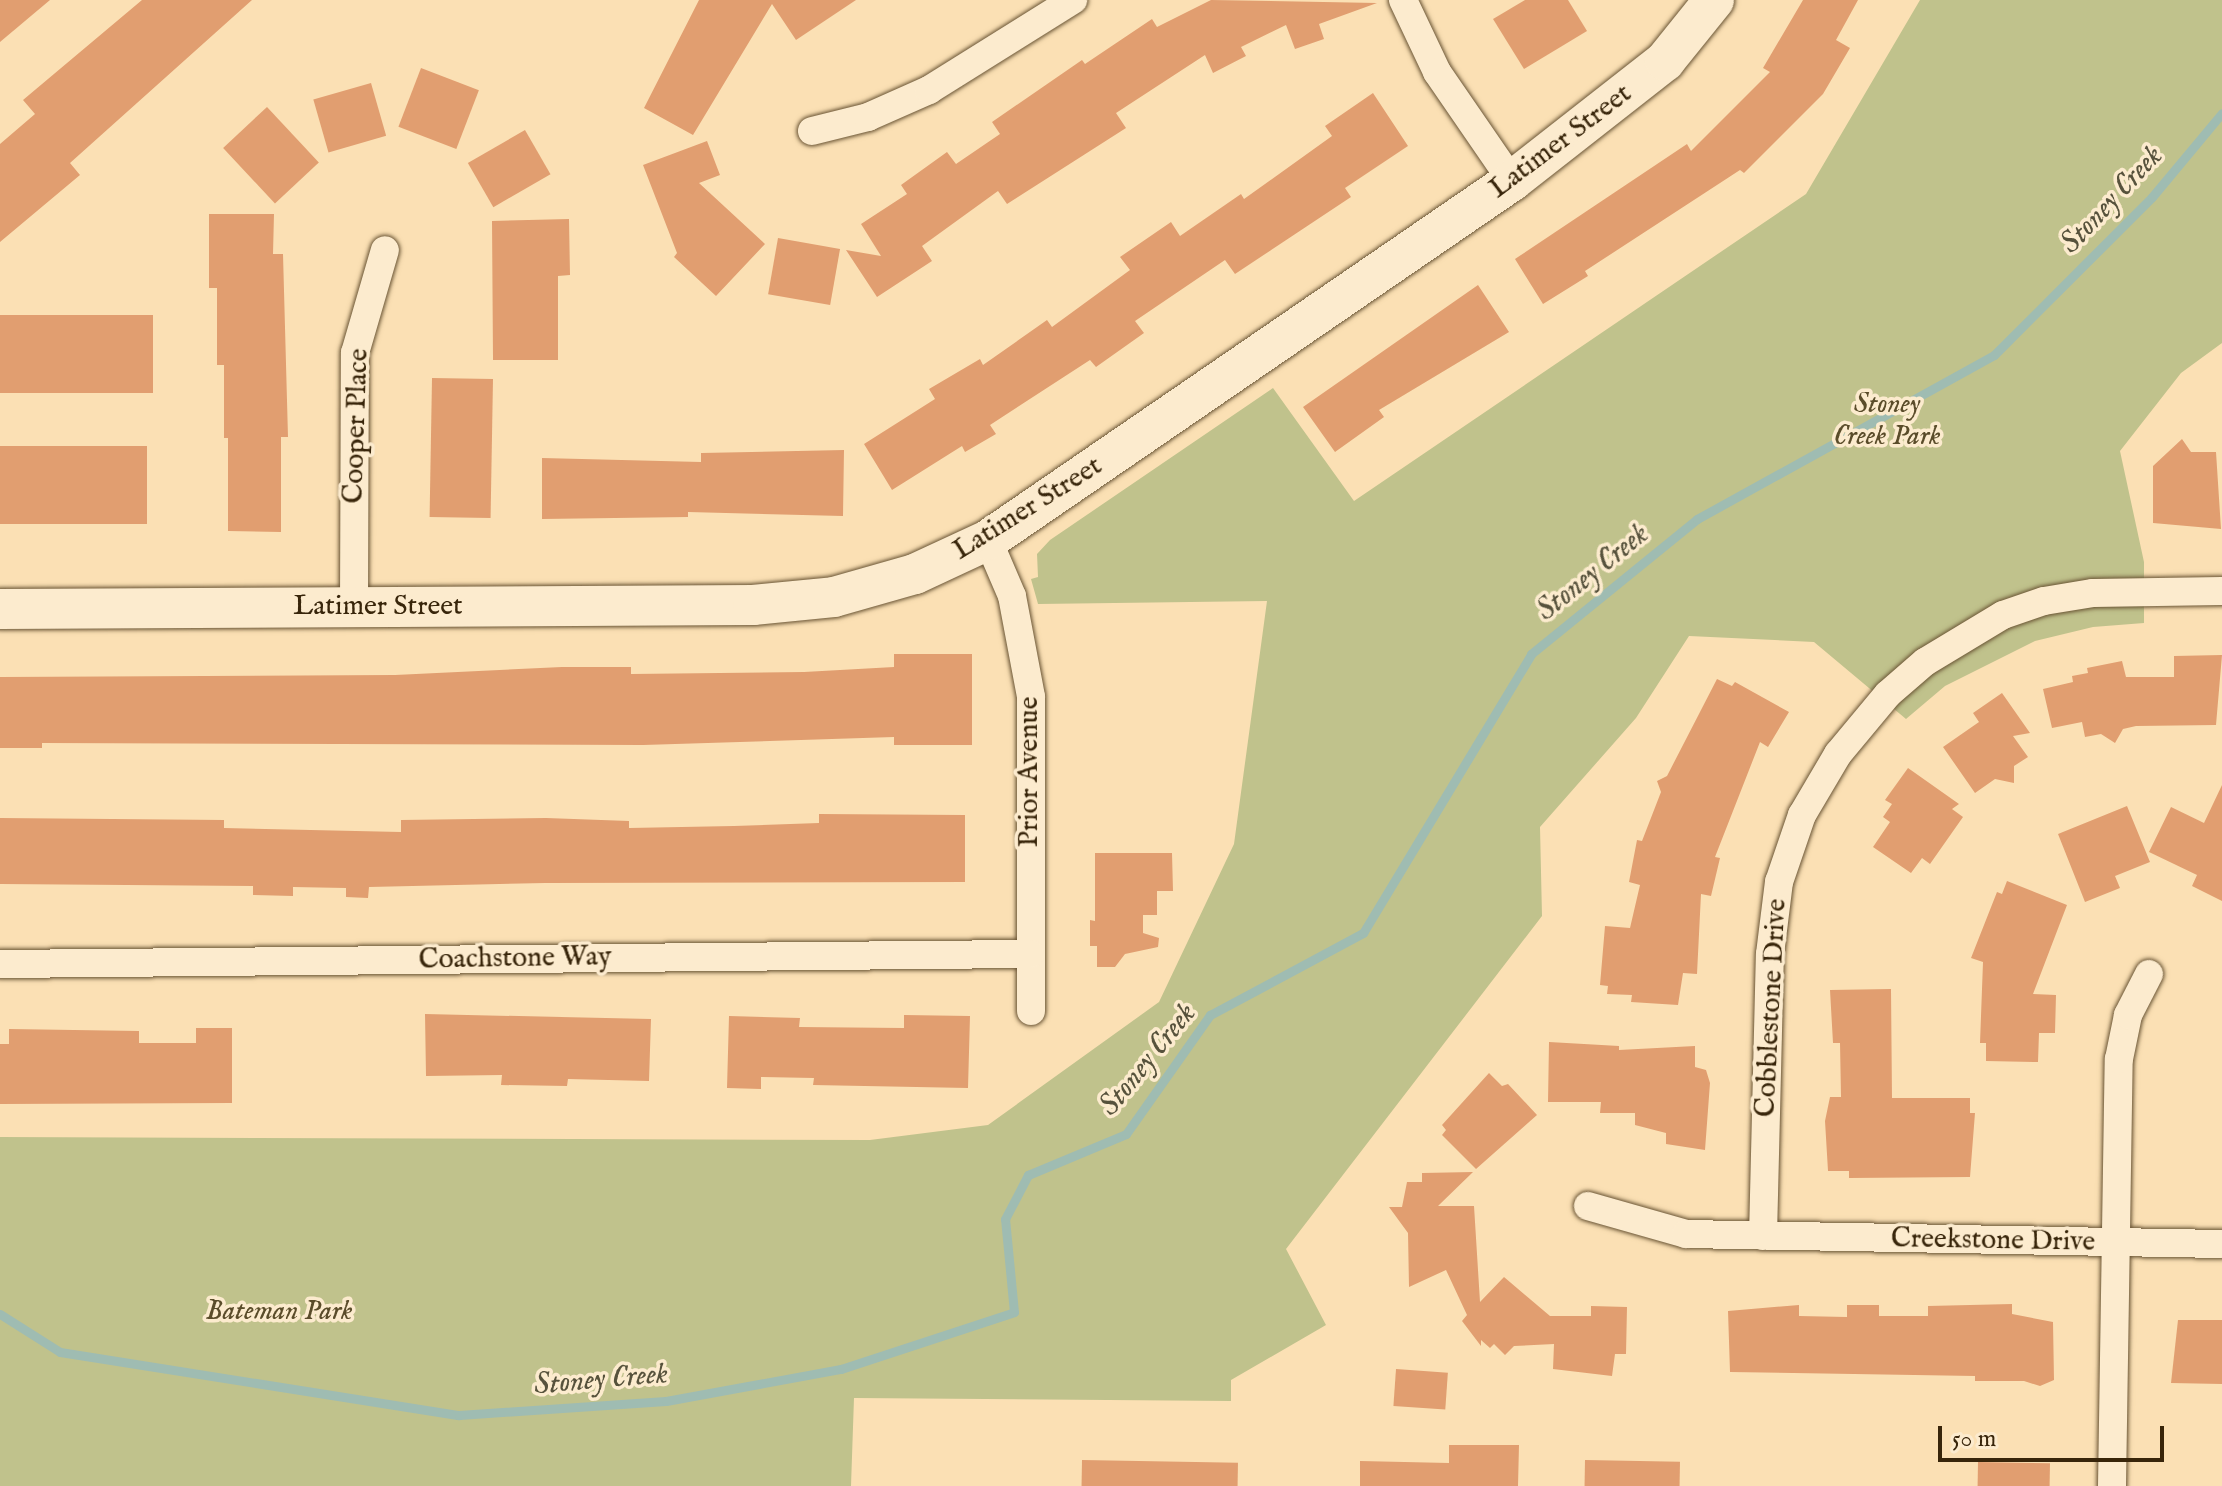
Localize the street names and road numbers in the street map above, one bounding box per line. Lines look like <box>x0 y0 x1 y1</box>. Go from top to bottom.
street label: Latimer Street <box>1483 78 1639 206</box>
street label: Cooper Place <box>337 348 377 504</box>
street label: Latimer Street <box>947 450 1109 568</box>
street label: Latimer Street <box>293 590 463 624</box>
street label: Prior Avenue <box>1013 697 1047 847</box>
street label: Cobblestone Drive <box>1749 898 1795 1118</box>
street label: Coachstone Way <box>418 941 612 977</box>
street label: Creekstone Drive <box>1891 1222 2095 1260</box>

